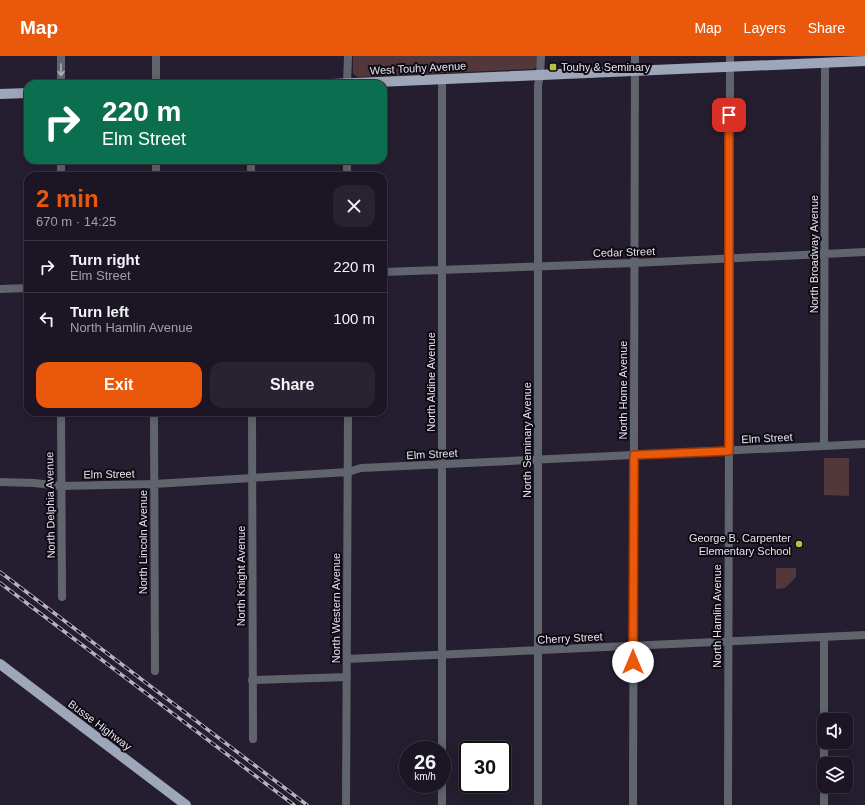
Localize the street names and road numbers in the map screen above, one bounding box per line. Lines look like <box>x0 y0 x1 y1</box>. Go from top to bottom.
street label: West Touhy Avenue <box>369 59 467 77</box>
street label: North Broadway Avenue <box>808 195 820 313</box>
street label: Cedar Street <box>593 245 655 259</box>
street label: North Aldine Avenue <box>425 332 437 432</box>
street label: North Home Avenue <box>617 341 629 439</box>
street label: North Seminary Avenue <box>521 382 533 498</box>
street label: Elm Street <box>741 431 793 445</box>
street label: Elm Street <box>406 447 458 461</box>
street label: North Delphia Avenue <box>43 451 57 559</box>
street label: Elm Street <box>83 468 135 480</box>
street label: North Lincoln Avenue <box>137 490 149 594</box>
street label: North Knight Avenue <box>235 526 247 626</box>
street label: North Western Avenue <box>330 553 342 663</box>
street label: North Hamlin Avenue <box>711 564 723 668</box>
street label: Cherry Street <box>537 630 603 646</box>
street label: Busse Highway <box>66 697 134 753</box>

